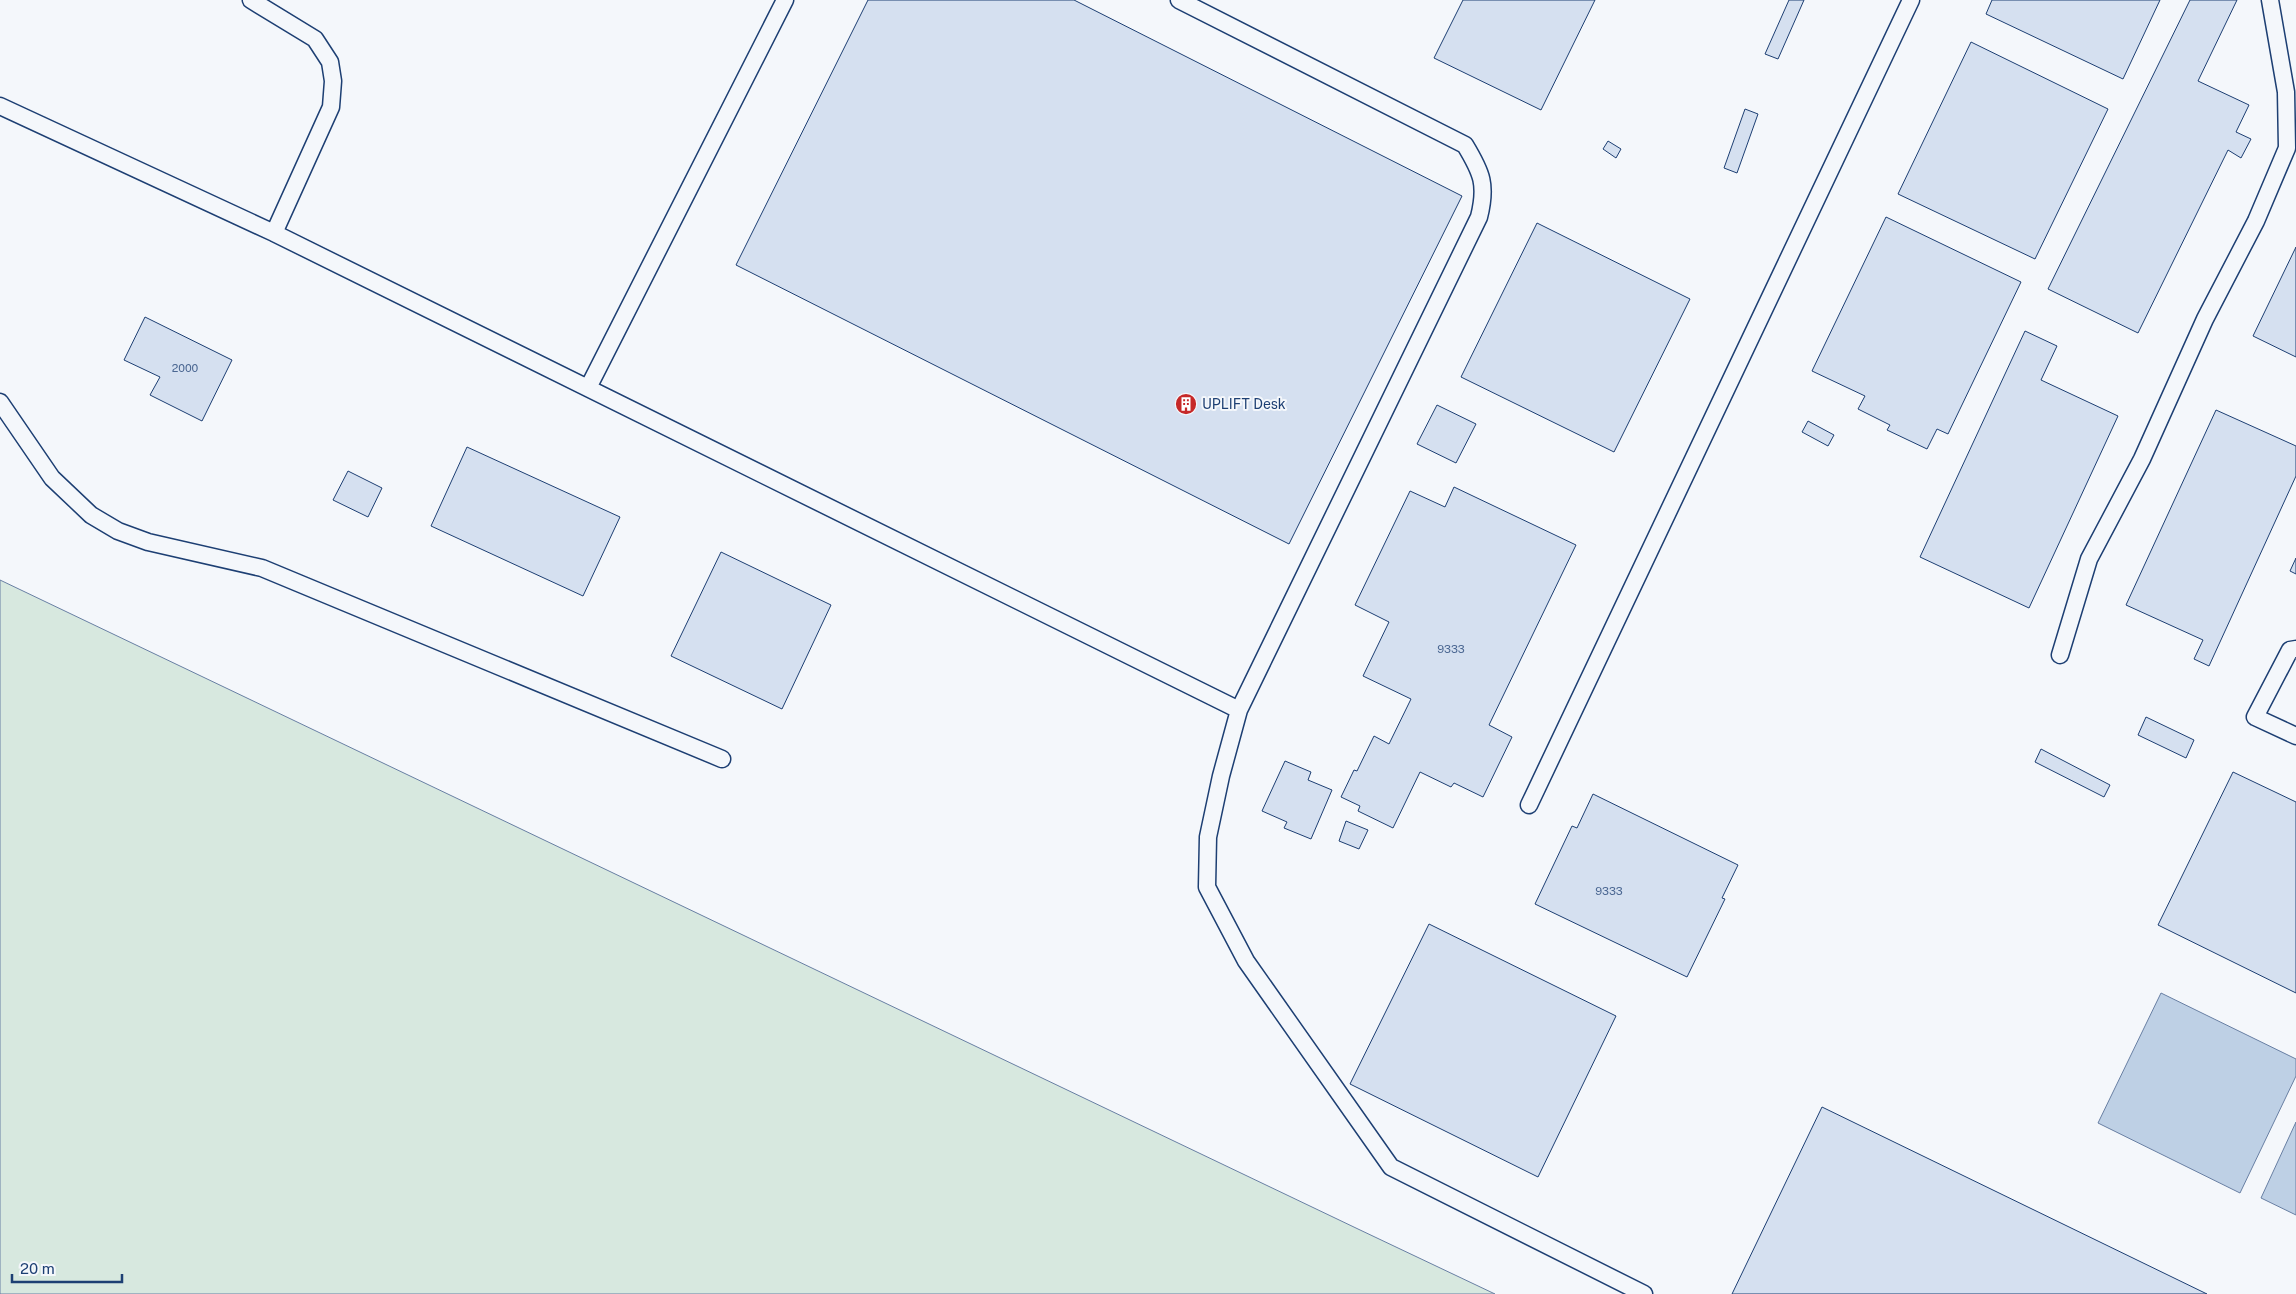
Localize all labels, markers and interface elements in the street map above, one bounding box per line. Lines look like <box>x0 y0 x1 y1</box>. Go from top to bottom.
house number: 2000 <box>172 362 199 374</box>
building icon: UPLIFT Desk <box>1174 392 1198 416</box>
place label: UPLIFT Desk <box>1202 396 1286 412</box>
house number: 9333 <box>1437 643 1465 655</box>
house number: 9333 <box>1595 885 1623 897</box>
scale bar <box>12 1252 122 1284</box>
text: 20 m <box>20 1260 55 1277</box>

